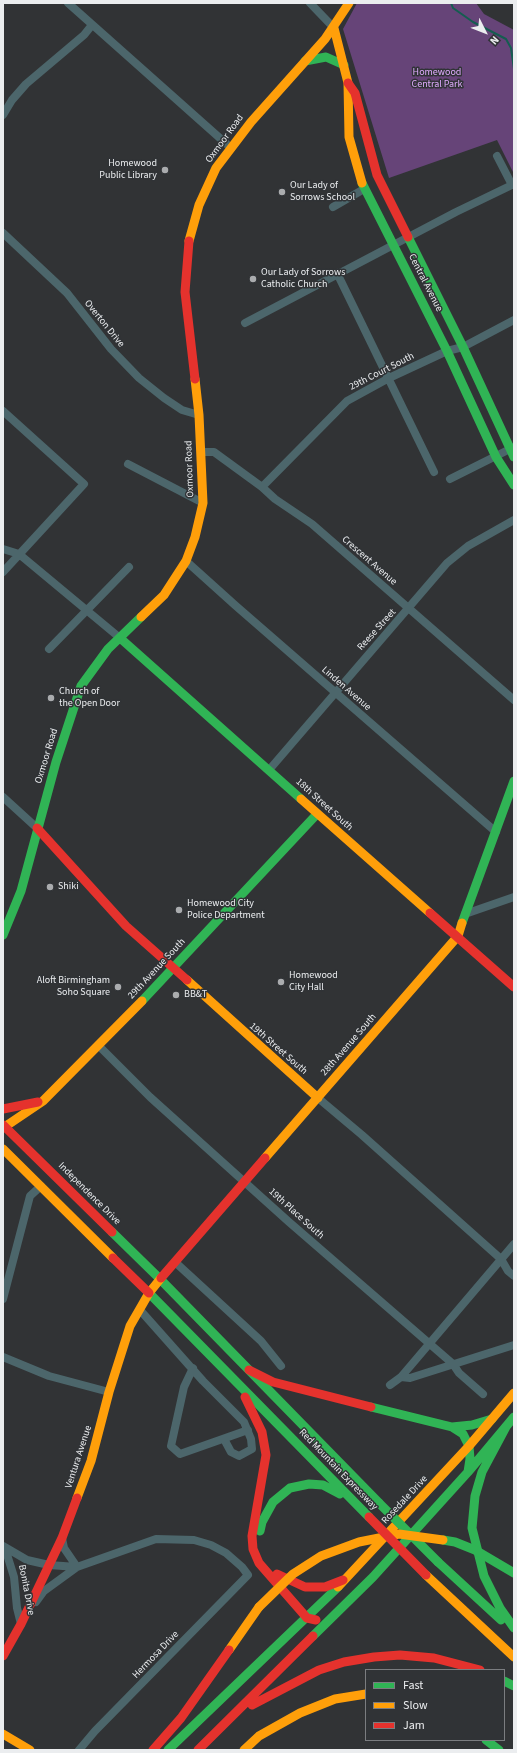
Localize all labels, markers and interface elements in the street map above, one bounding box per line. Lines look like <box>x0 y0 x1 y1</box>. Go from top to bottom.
north arrow <box>465 12 505 52</box>
text: N <box>486 33 502 48</box>
park label: Homewood Central Park <box>411 67 463 90</box>
street label: Oxmoor Road <box>203 112 247 166</box>
place label: Homewood Public Library <box>99 158 157 182</box>
marker: Homewood Public Library <box>160 165 170 175</box>
place label: Our Lady of Sorrows School <box>290 180 355 204</box>
marker: Our Lady of Sorrows School <box>277 187 287 197</box>
street label: Central Avenue <box>405 252 445 314</box>
place label: Our Lady of Sorrows Catholic Church <box>261 267 345 290</box>
marker: Our Lady of Sorrows Catholic Church <box>248 274 258 284</box>
street label: Overton Drive <box>81 298 127 350</box>
street label: 29th Court South <box>348 350 416 394</box>
street label: Oxmoor Road <box>183 440 197 498</box>
street label: Crescent Avenue <box>339 534 399 588</box>
street label: Reese Street <box>355 607 399 653</box>
street label: Linden Avenue <box>319 664 373 714</box>
place label: Church of the Open Door <box>59 686 120 710</box>
marker: Church of the Open Door <box>46 693 56 703</box>
street label: Oxmoor Road <box>33 727 61 785</box>
street label: 18th Street South <box>293 776 355 834</box>
place label: Shiki <box>58 881 79 893</box>
marker: Shiki <box>45 882 55 892</box>
place label: Homewood City Police Department <box>187 898 265 922</box>
marker: Homewood City Police Department <box>174 905 184 915</box>
street label: 29th Avenue South <box>126 936 188 1002</box>
place label: Homewood City Hall <box>289 970 338 994</box>
place label: Aloft Birmingham Soho Square <box>37 975 110 998</box>
marker: Homewood City Hall <box>276 977 286 987</box>
marker: Aloft Birmingham Soho Square <box>113 982 123 992</box>
place label: BB&T <box>184 989 207 1001</box>
marker: BB&T <box>171 990 181 1000</box>
street label: 28th Avenue South <box>319 1011 379 1079</box>
street label: 19th Street South <box>247 1021 309 1077</box>
street label: Independence Drive <box>55 1160 123 1228</box>
street label: 19th Place South <box>266 1186 326 1242</box>
street label: Ventura Avenue <box>63 1424 95 1490</box>
street label: Red Mountain Expressway <box>296 1427 380 1513</box>
street label: Rosedale Drive <box>380 1473 430 1527</box>
street label: Bonita Drive <box>15 1564 37 1616</box>
street label: Hermosa Drive <box>130 1629 182 1681</box>
legend <box>365 1669 505 1741</box>
text: Fast <box>403 1677 423 1694</box>
text: Slow <box>403 1697 428 1714</box>
text: Jam <box>403 1717 425 1734</box>

